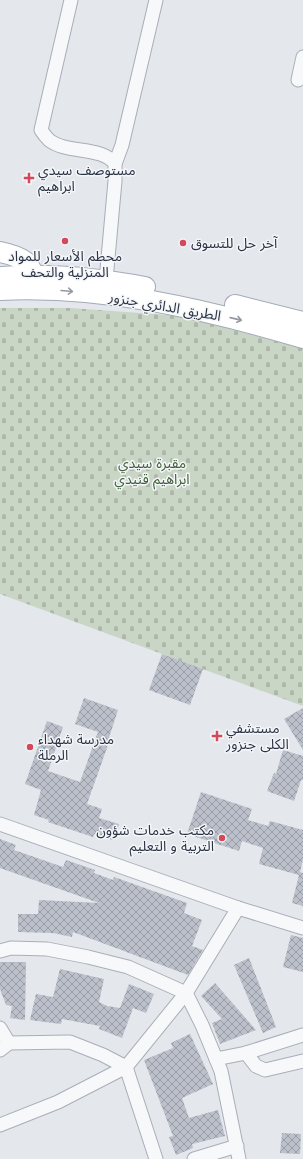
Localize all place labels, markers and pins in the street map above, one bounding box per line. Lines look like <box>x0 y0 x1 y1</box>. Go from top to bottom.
place label: مستوصف سيدي ابراهيم <box>38 160 136 197</box>
marker: مستوصف سيدي ابراهيم <box>23 172 35 184</box>
place label: آخر حل للتسوق <box>191 233 278 253</box>
marker: محطم الأسعار للمواد المنزلية والتحف <box>60 236 70 246</box>
marker: آخر حل للتسوق <box>178 238 188 248</box>
place label: محطم الأسعار للمواد المنزلية والتحف <box>8 246 122 282</box>
place label: مستشفي الكلى جنزور <box>225 718 289 754</box>
place label: مدرسة شهداء الرملة <box>38 729 114 765</box>
marker: مستشفي الكلى جنزور <box>211 730 223 742</box>
marker: مدرسة شهداء الرملة <box>25 742 35 752</box>
place label: مكتب خدمات شؤون التربية و التعليم <box>96 820 214 857</box>
marker: مكتب خدمات شؤون التربية و التعليم <box>217 833 227 843</box>

